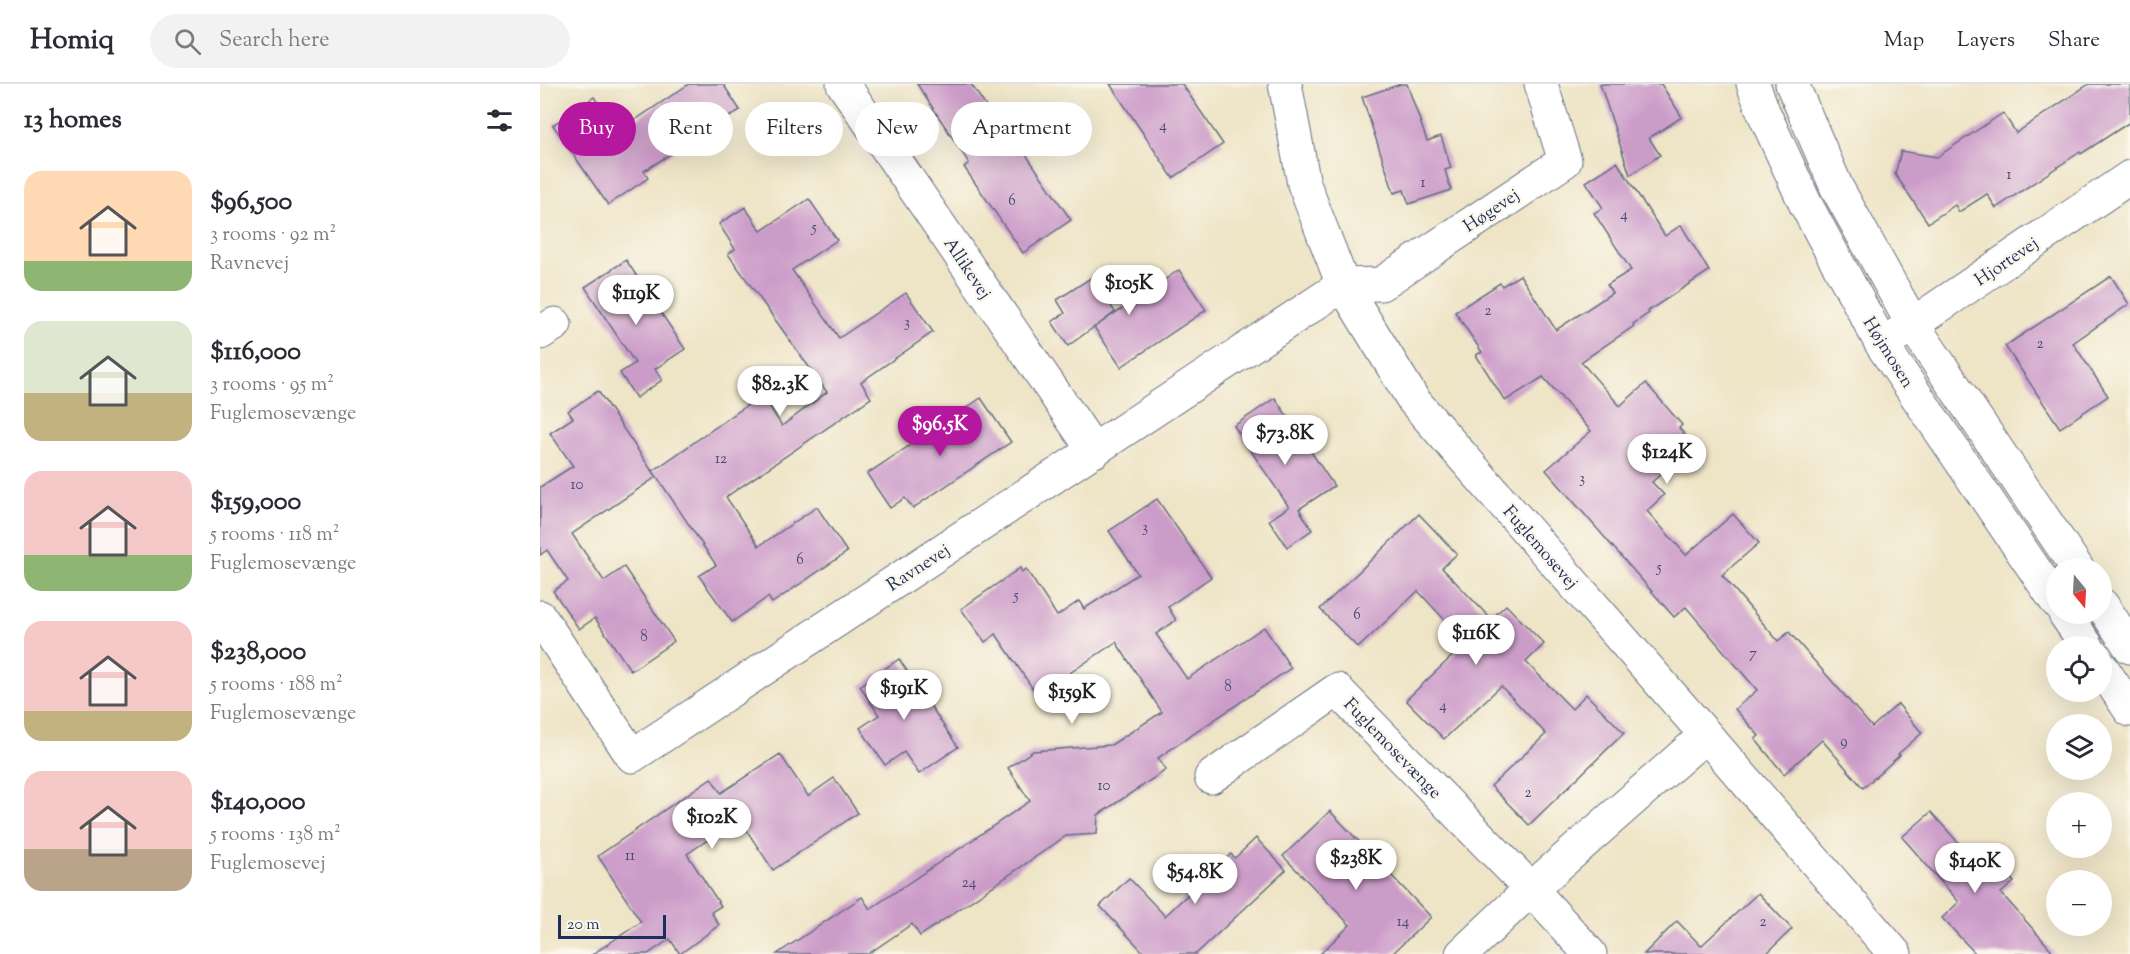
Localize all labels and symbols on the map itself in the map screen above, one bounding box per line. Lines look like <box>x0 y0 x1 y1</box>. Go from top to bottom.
house number: 4 <box>1159 116 1167 137</box>
house number: 1 <box>2006 165 2012 186</box>
house number: 1 <box>1420 173 1426 194</box>
street label: Høgevej <box>1459 183 1526 240</box>
house number: 6 <box>1008 191 1016 212</box>
house number: 4 <box>1620 205 1628 226</box>
house number: 5 <box>810 218 817 239</box>
street label: Hjortevej <box>1970 232 2044 294</box>
street label: Allikevej <box>936 233 997 305</box>
pin: $105K <box>1087 265 1171 316</box>
pin: $119K <box>594 275 678 326</box>
house number: 2 <box>1484 301 1492 322</box>
street label: Højmosen <box>1855 312 1920 394</box>
house number: 3 <box>904 313 910 334</box>
house number: 2 <box>2036 334 2044 355</box>
pin: $82.3K <box>731 366 829 417</box>
pin: $96.5K <box>891 406 989 457</box>
pin: $73.8K <box>1236 415 1334 466</box>
pin: $124K <box>1625 434 1709 485</box>
house number: 12 <box>715 449 727 470</box>
house number: 3 <box>1579 469 1585 490</box>
house number: 10 <box>571 475 584 496</box>
street label: Fuglemosevej <box>1496 501 1583 596</box>
house number: 3 <box>1142 518 1148 539</box>
street label: Ravnevej <box>882 538 956 599</box>
house number: 6 <box>796 550 804 571</box>
house number: 5 <box>1655 558 1662 579</box>
north arrow <box>2046 558 2112 624</box>
house number: 5 <box>1012 586 1019 607</box>
house number: 6 <box>1353 605 1361 626</box>
pin: $116K <box>1434 615 1518 666</box>
house number: 8 <box>640 627 648 648</box>
house number: 7 <box>1749 644 1757 665</box>
pin: $191K <box>862 670 946 721</box>
pin: $159K <box>1030 674 1114 725</box>
house number: 8 <box>1224 677 1232 698</box>
street label: Fuglemosevænge <box>1336 693 1447 806</box>
house number: 4 <box>1439 696 1447 717</box>
house number: 9 <box>1840 732 1848 753</box>
house number: 10 <box>1098 776 1111 797</box>
house number: 2 <box>1524 783 1532 804</box>
pin: $102K <box>670 799 754 850</box>
pin: $238K <box>1314 840 1398 891</box>
pin: $140K <box>1933 843 2017 894</box>
house number: 11 <box>625 846 635 867</box>
pin: $54.8K <box>1146 854 1244 905</box>
house number: 24 <box>962 873 977 894</box>
scale bar <box>558 912 666 940</box>
house number: 14 <box>1397 912 1410 933</box>
house number: 2 <box>1759 912 1767 933</box>

